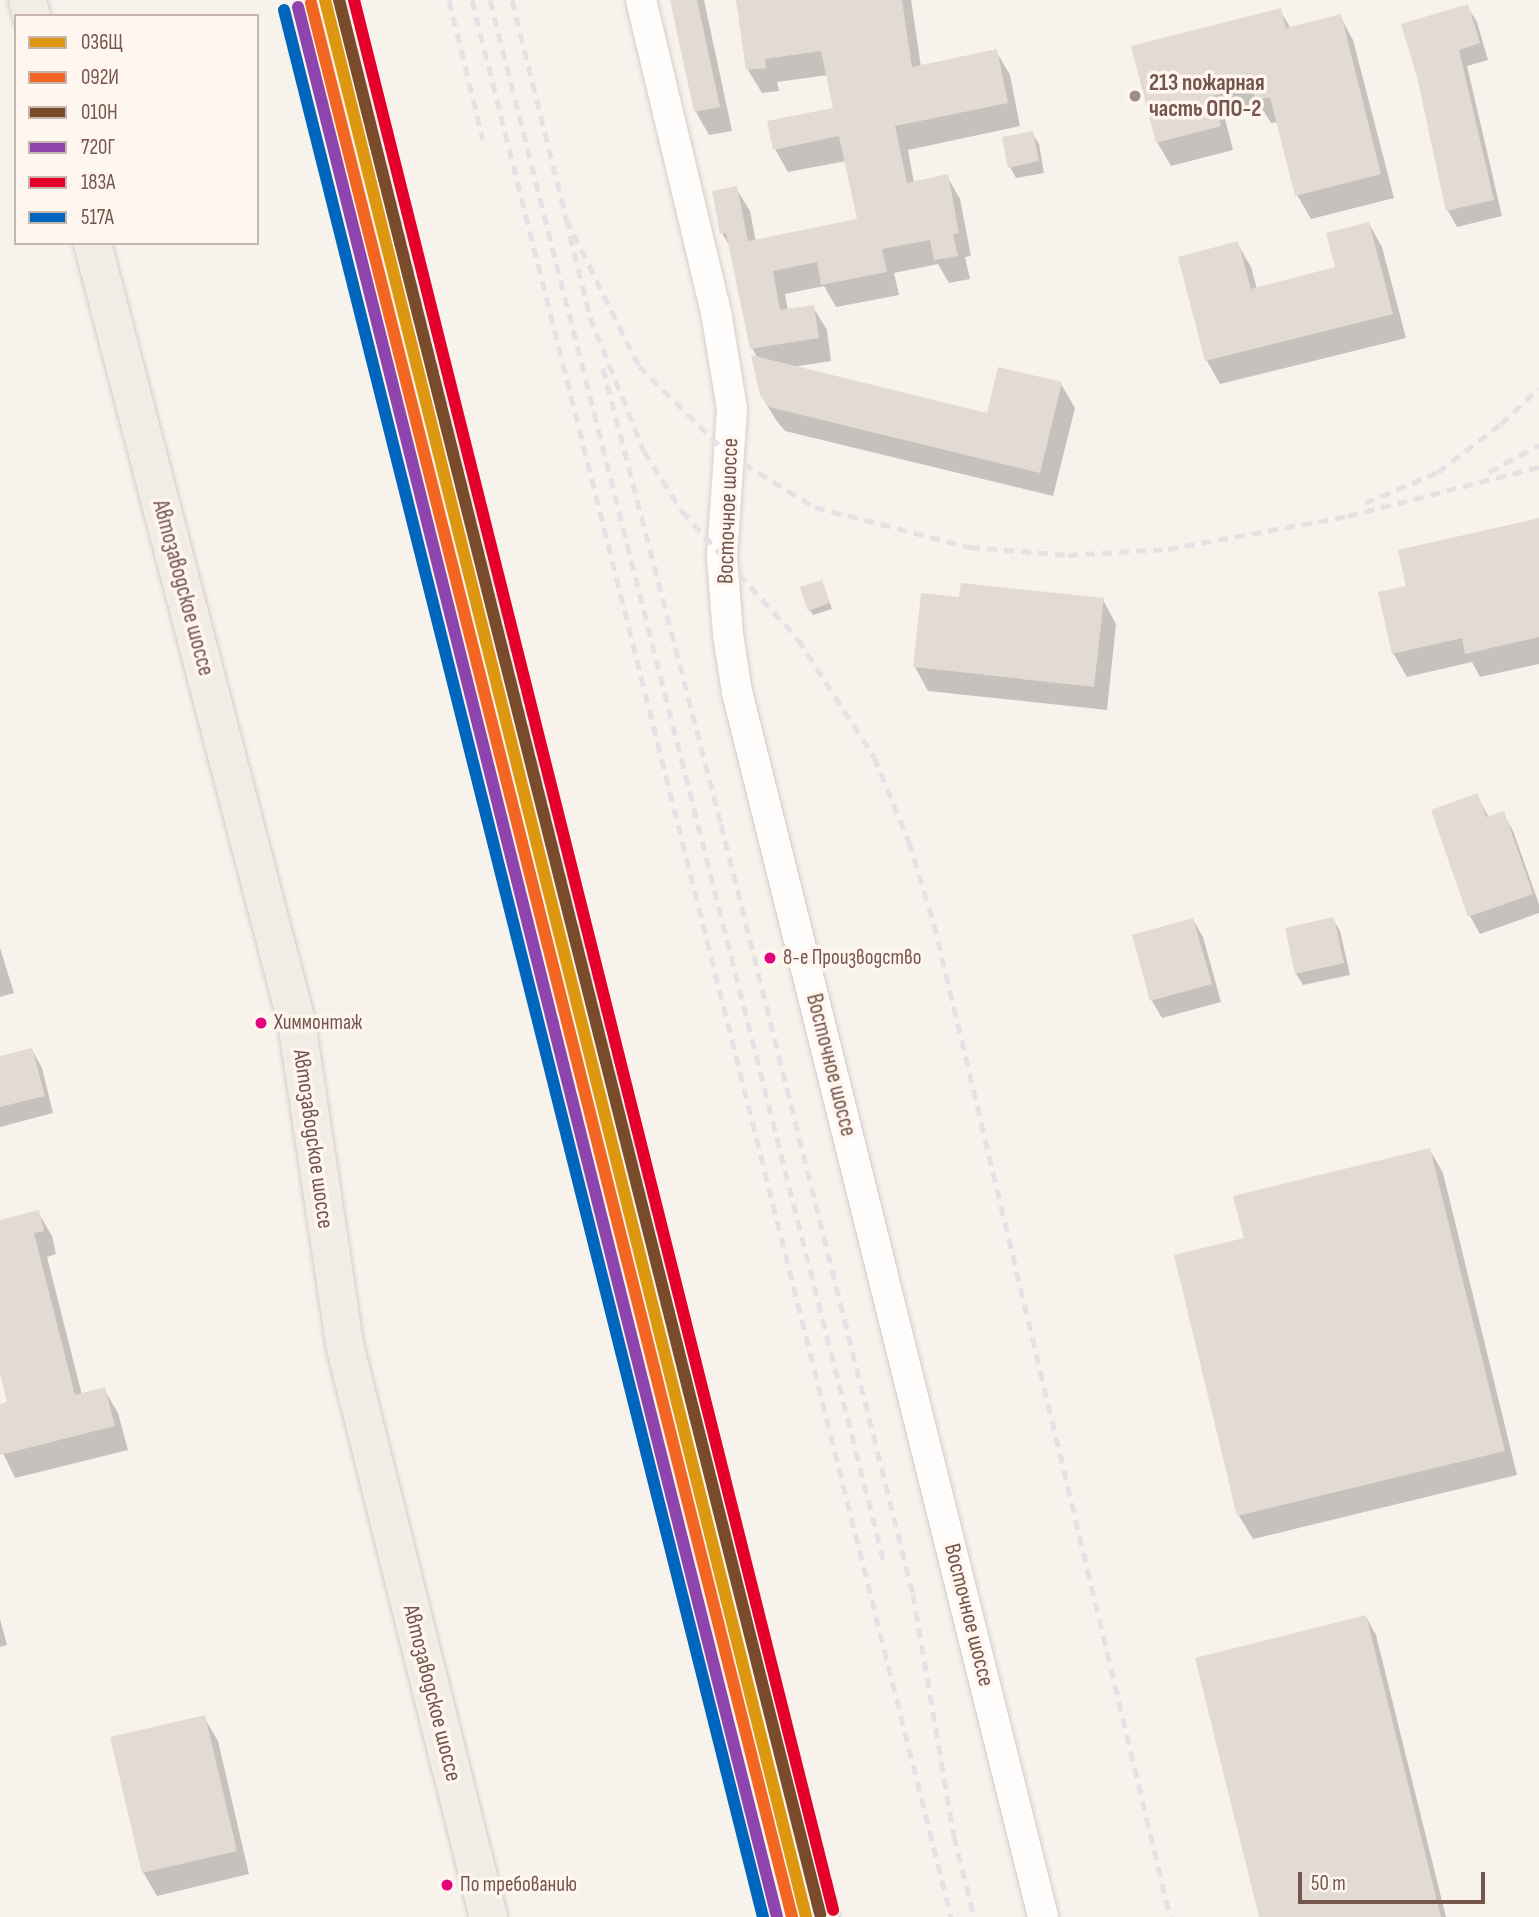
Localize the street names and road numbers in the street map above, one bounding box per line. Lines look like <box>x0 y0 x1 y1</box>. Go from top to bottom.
street label: Восточное шоссе <box>712 438 744 584</box>
street label: Автозаводское шоссе <box>146 497 220 679</box>
street label: Восточное шоссе <box>800 991 862 1139</box>
street label: Автозаводское шоссе <box>287 1048 339 1230</box>
street label: Восточное шоссе <box>938 1541 1000 1689</box>
street label: Автозаводское шоссе <box>397 1602 467 1784</box>

